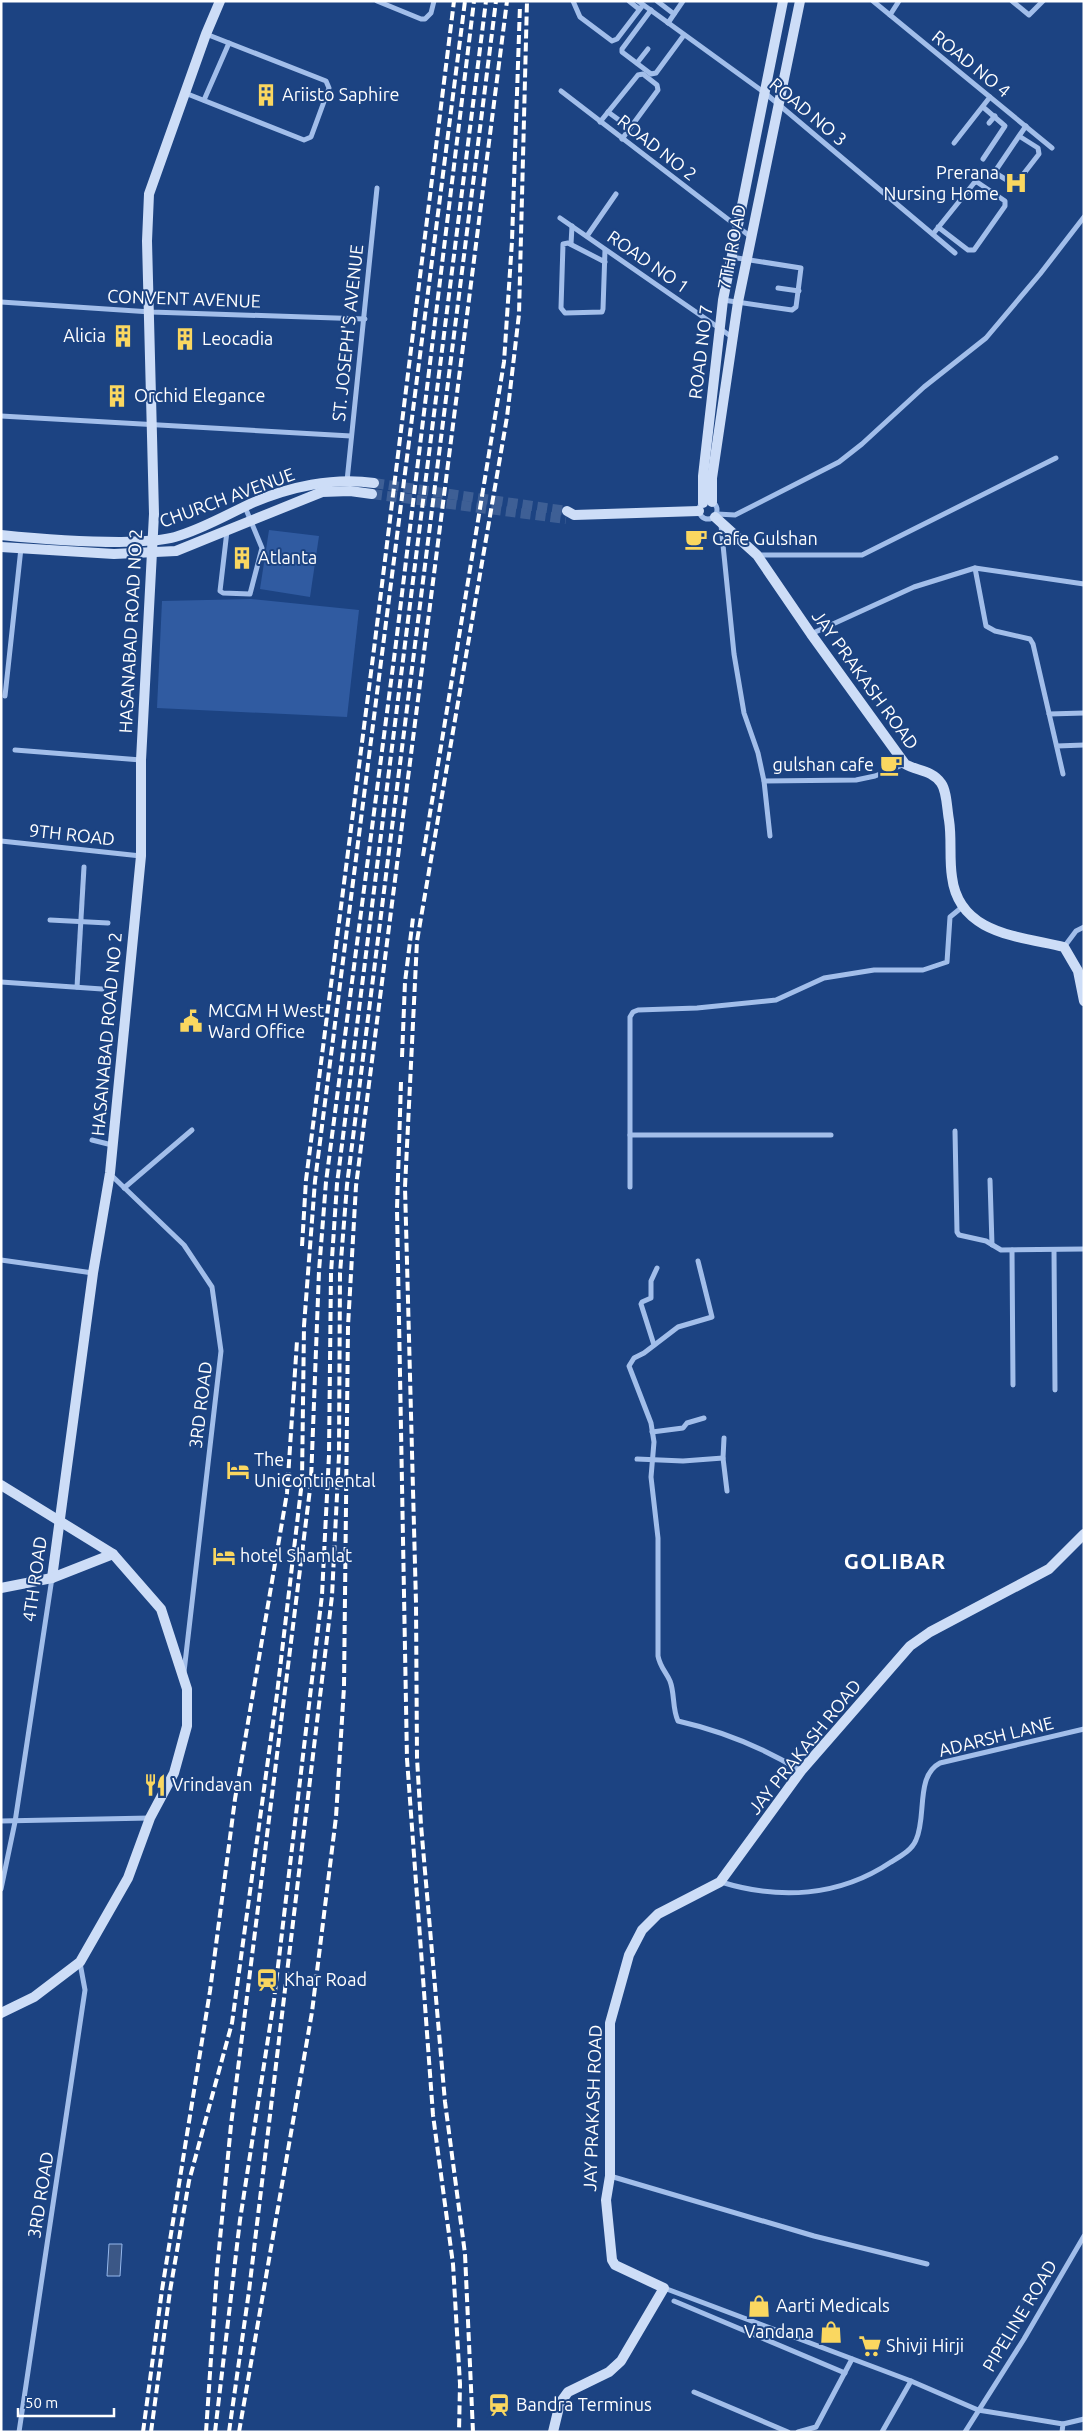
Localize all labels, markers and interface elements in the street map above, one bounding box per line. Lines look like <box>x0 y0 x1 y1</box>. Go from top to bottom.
street label: ROAD NO 4 <box>929 26 1015 101</box>
street label: ROAD NO 3 <box>766 73 851 149</box>
building icon: Ariisto Saphire <box>253 82 279 108</box>
place label: Ariisto Saphire <box>282 84 399 104</box>
street label: ROAD NO 2 <box>614 110 701 184</box>
place label: Prerana Nursing Home <box>884 162 999 203</box>
hospital icon: Prerana Nursing Home <box>1003 170 1029 196</box>
street label: 7TH ROAD <box>713 203 749 291</box>
street label: ROAD NO 1 <box>604 226 693 297</box>
street label: ST. JOSEPH'S AVENUE <box>328 243 366 422</box>
street label: CONVENT AVENUE <box>107 285 261 311</box>
street label: ROAD NO 7 <box>684 304 716 400</box>
building icon: Alicia <box>110 323 136 349</box>
place label: Alicia <box>63 325 106 345</box>
building icon: Leocadia <box>172 326 198 352</box>
place label: Leocadia <box>202 328 273 348</box>
building icon: Orchid Elegance <box>104 383 130 409</box>
place label: Orchid Elegance <box>134 385 265 405</box>
street label: CHURCH AVENUE <box>156 463 297 531</box>
cafe icon: Cafe Gulshan <box>683 526 709 552</box>
street label: HASANABAD ROAD NO 2 <box>115 528 145 734</box>
place label: Cafe Gulshan <box>712 528 818 548</box>
building icon: Atlanta <box>229 545 255 571</box>
place label: Atlanta <box>258 547 317 567</box>
street label: JAY PRAKASH ROAD <box>809 606 923 753</box>
cafe icon: gulshan cafe <box>878 752 904 778</box>
place label: gulshan cafe <box>773 754 874 774</box>
street label: 9TH ROAD <box>28 820 116 848</box>
street label: HASANABAD ROAD NO 2 <box>87 931 125 1137</box>
place label: MCGM H West Ward Office <box>208 1000 324 1041</box>
public building icon: MCGM H West Ward Office <box>178 1008 204 1034</box>
street label: 3RD ROAD <box>185 1360 215 1450</box>
place label: The UniContinental <box>254 1449 376 1490</box>
hotel icon: The UniContinental <box>225 1457 251 1483</box>
street label: 4TH ROAD <box>18 1535 50 1623</box>
hotel icon: hotel Shamlat <box>211 1543 237 1569</box>
place label: hotel Shamlat <box>240 1545 352 1565</box>
district label: GOLIBAR <box>844 1548 946 1573</box>
street label: JAY PRAKASH ROAD <box>744 1675 865 1818</box>
street label: ADARSH LANE <box>936 1712 1055 1760</box>
restaurant icon: Vrindavan <box>142 1772 168 1798</box>
place label: Vrindavan <box>172 1774 253 1794</box>
station icon: Khar Road <box>254 1967 280 1993</box>
place label: Khar Road <box>284 1969 367 1989</box>
street label: JAY PRAKASH ROAD <box>579 2024 605 2192</box>
street label: 3RD ROAD <box>23 2150 57 2240</box>
street label: PIPELINE ROAD <box>978 2256 1060 2375</box>
shop icon: Aarti Medicals <box>746 2293 772 2319</box>
place label: Aarti Medicals <box>776 2295 890 2315</box>
shop icon: Vandana <box>818 2319 844 2345</box>
place label: Vandana <box>744 2321 814 2341</box>
supermarket icon: Shivji Hirji <box>857 2333 883 2359</box>
place label: Shivji Hirji <box>886 2335 964 2355</box>
scale bar <box>18 2386 114 2418</box>
station icon: Bandra Terminus <box>486 2392 512 2418</box>
text: 50 m <box>25 2394 58 2411</box>
place label: Bandra Terminus <box>516 2394 652 2414</box>

